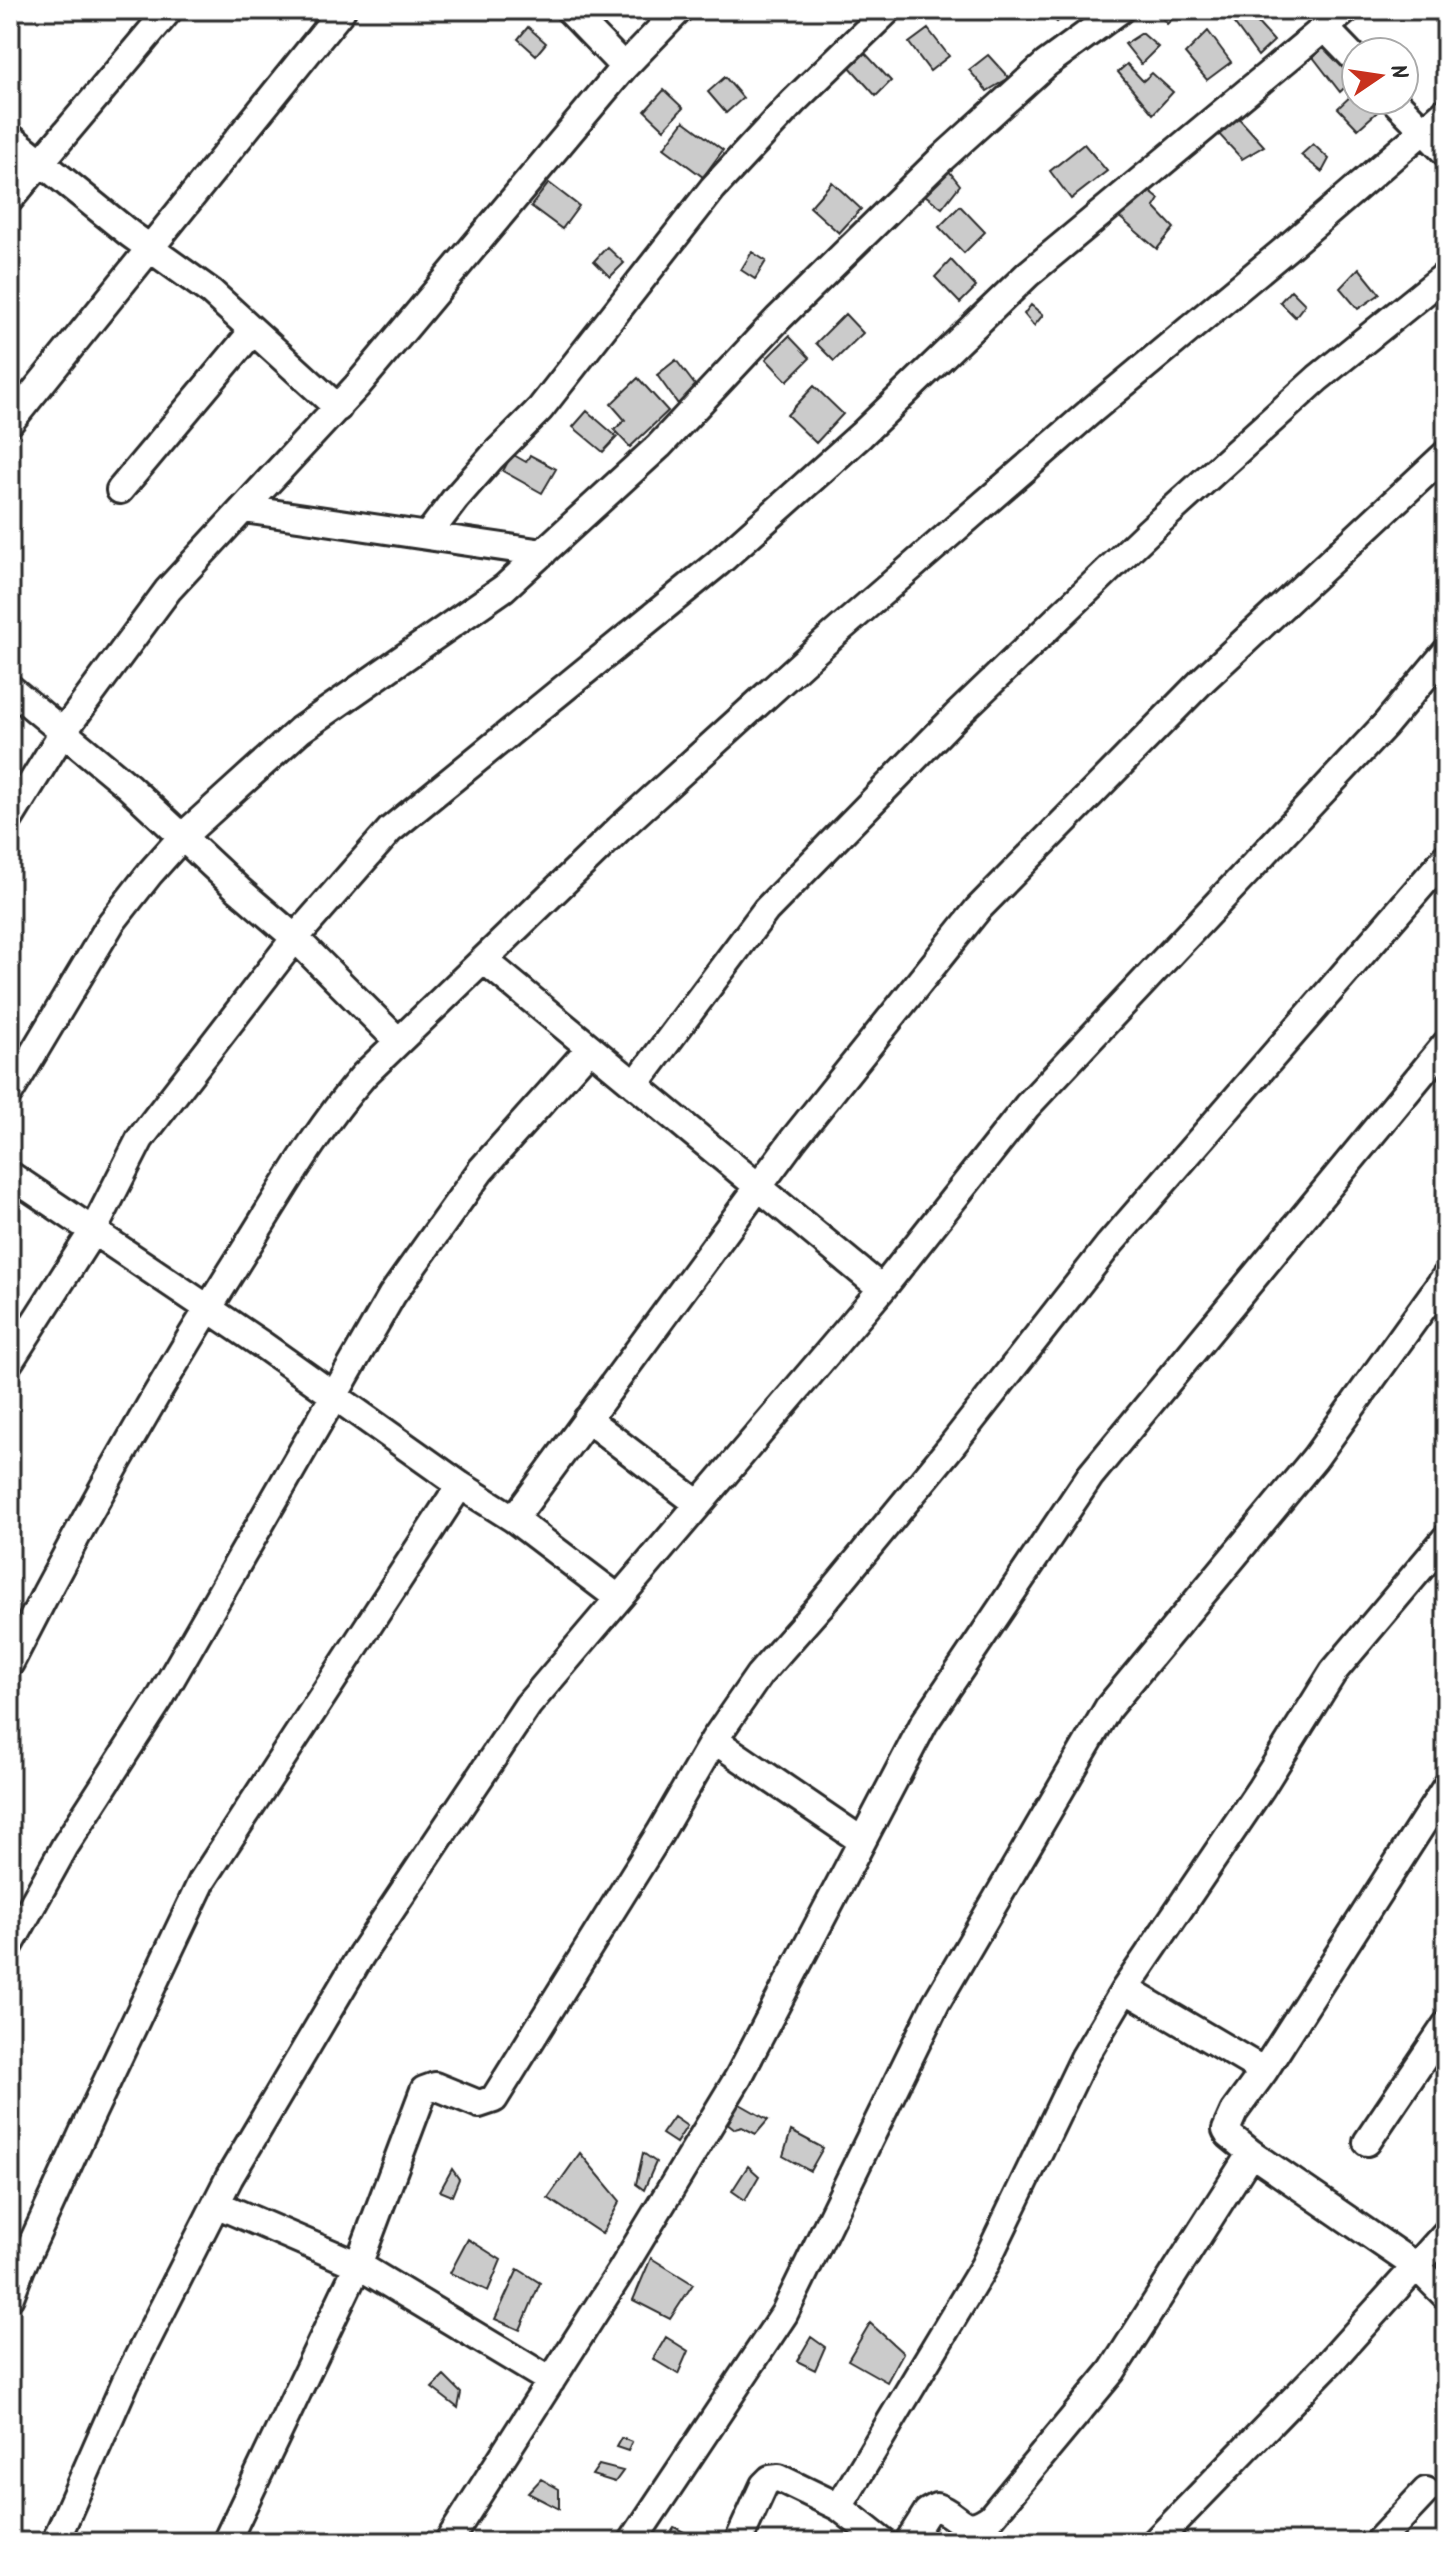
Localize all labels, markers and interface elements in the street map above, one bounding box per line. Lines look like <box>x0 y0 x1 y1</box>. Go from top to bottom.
north arrow <box>1340 36 1420 116</box>
text: N <box>1378 61 1416 83</box>

